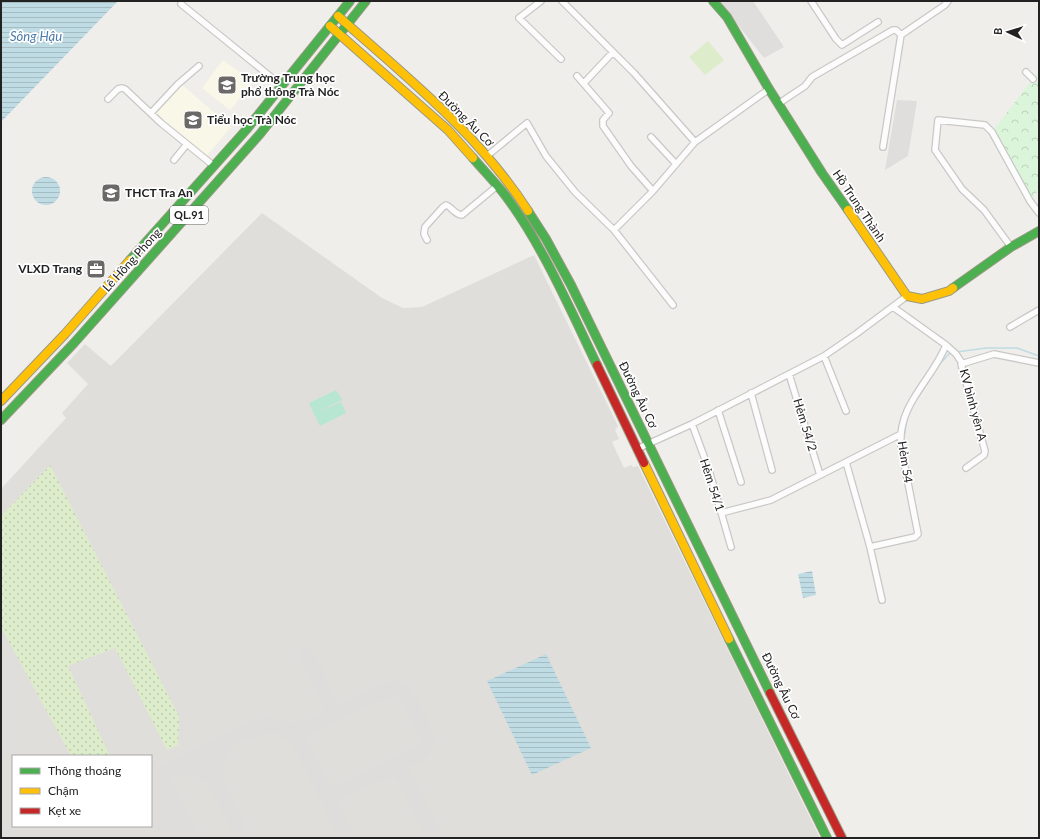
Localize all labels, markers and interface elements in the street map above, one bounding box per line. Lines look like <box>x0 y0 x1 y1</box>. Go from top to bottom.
north arrow <box>988 12 1028 52</box>
text: B <box>991 27 1004 35</box>
water label: Sông Hậu <box>10 28 62 44</box>
place label: Trường Trung học phổ thông Trà Nóc <box>241 70 340 99</box>
school or university icon: Trường Trung học phổ thông Trà Nóc <box>216 74 238 96</box>
street label: Đường Âu Cơ <box>435 88 498 150</box>
school or university icon: Tiểu học Trà Nóc <box>182 109 204 131</box>
place label: Tiểu học Trà Nóc <box>207 112 297 127</box>
street label: Hồ Trung Thành <box>830 167 889 245</box>
school or university icon: THCT Tra An <box>100 182 122 204</box>
place label: THCT Tra An <box>125 185 193 200</box>
road number: QL.91 <box>170 206 208 224</box>
street label: Lê Hồng Phong <box>99 225 164 295</box>
office icon: VLXD Trang <box>85 258 107 280</box>
place label: VLXD Trang <box>17 261 83 276</box>
street label: Đường Âu Cơ <box>616 359 661 431</box>
street label: KV bình yên A <box>957 367 991 444</box>
street label: Hẻm 54/2 <box>790 397 821 453</box>
street label: Hẻm 54 <box>895 440 916 484</box>
street label: Hẻm 54/1 <box>697 457 728 513</box>
street label: Đường Âu Cơ <box>759 650 804 722</box>
legend <box>12 755 152 827</box>
text: Thông thoáng <box>48 763 121 778</box>
text: Chậm <box>48 783 79 798</box>
text: Kẹt xe <box>48 803 81 818</box>

